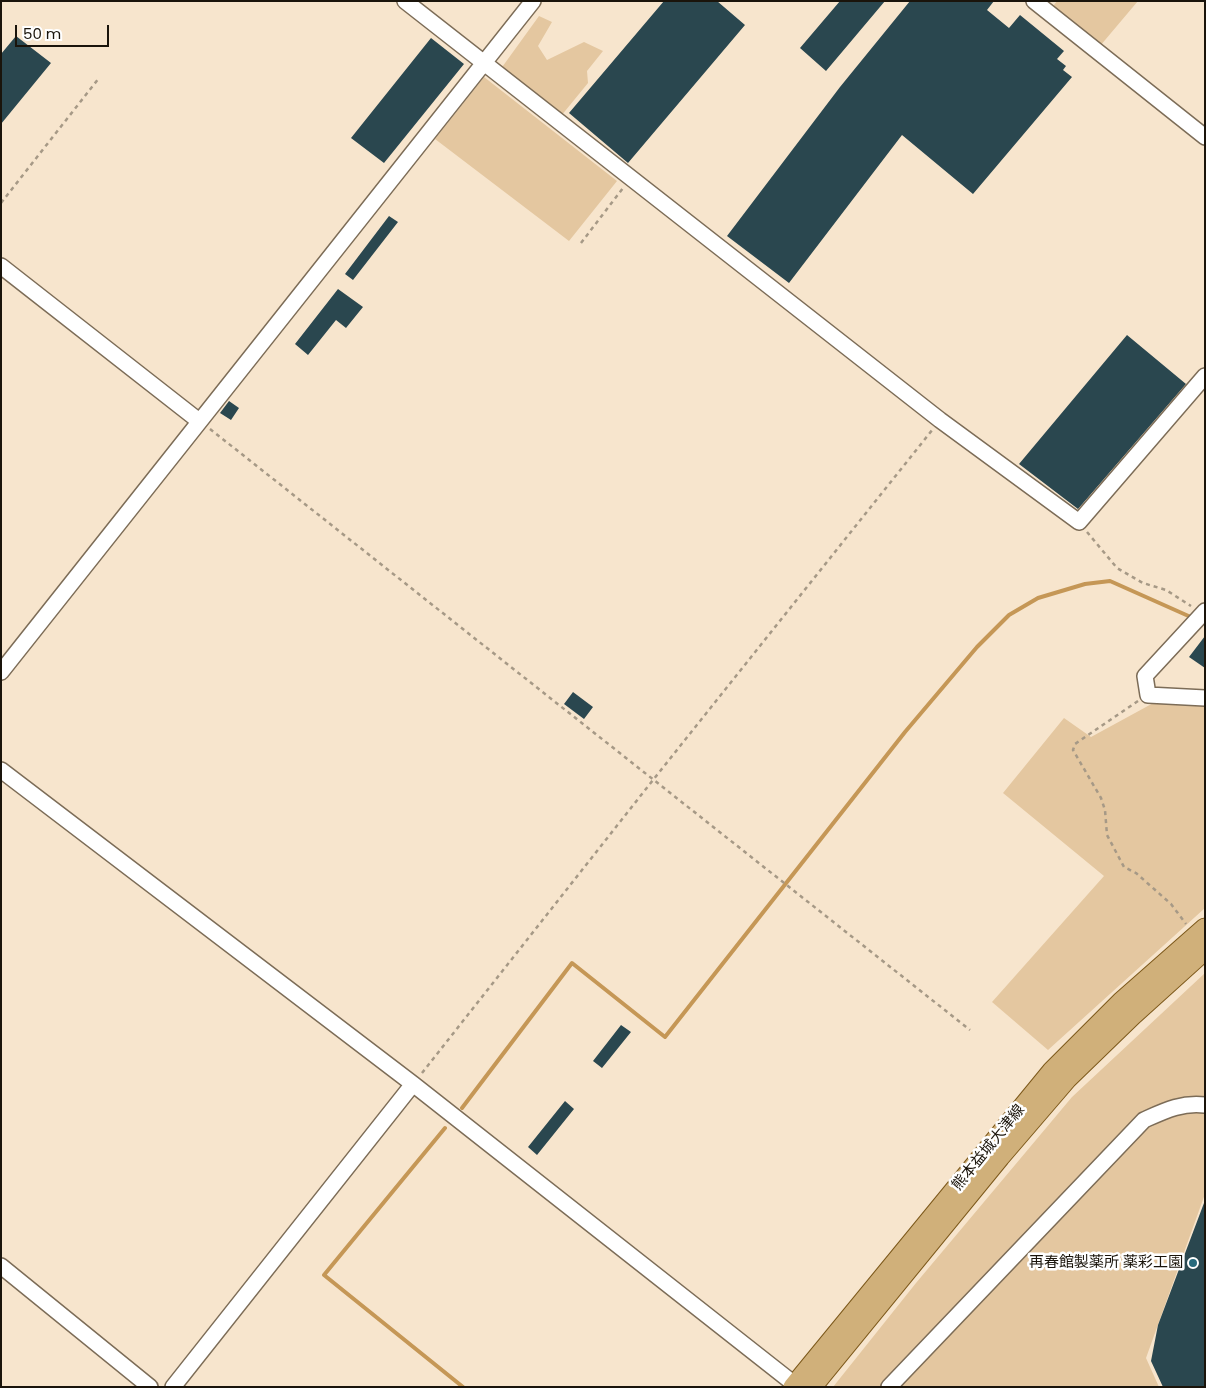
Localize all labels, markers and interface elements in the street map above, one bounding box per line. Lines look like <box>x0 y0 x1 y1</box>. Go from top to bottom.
scale bar <box>18 15 111 47</box>
text: 50 m <box>23 23 61 44</box>
street label: 熊本益城大津線 <box>949 1102 1029 1194</box>
place label: 再春館製薬所 薬彩工園 <box>1029 1254 1183 1272</box>
marker: 再春館製薬所 薬彩工園 <box>1187 1257 1199 1269</box>

